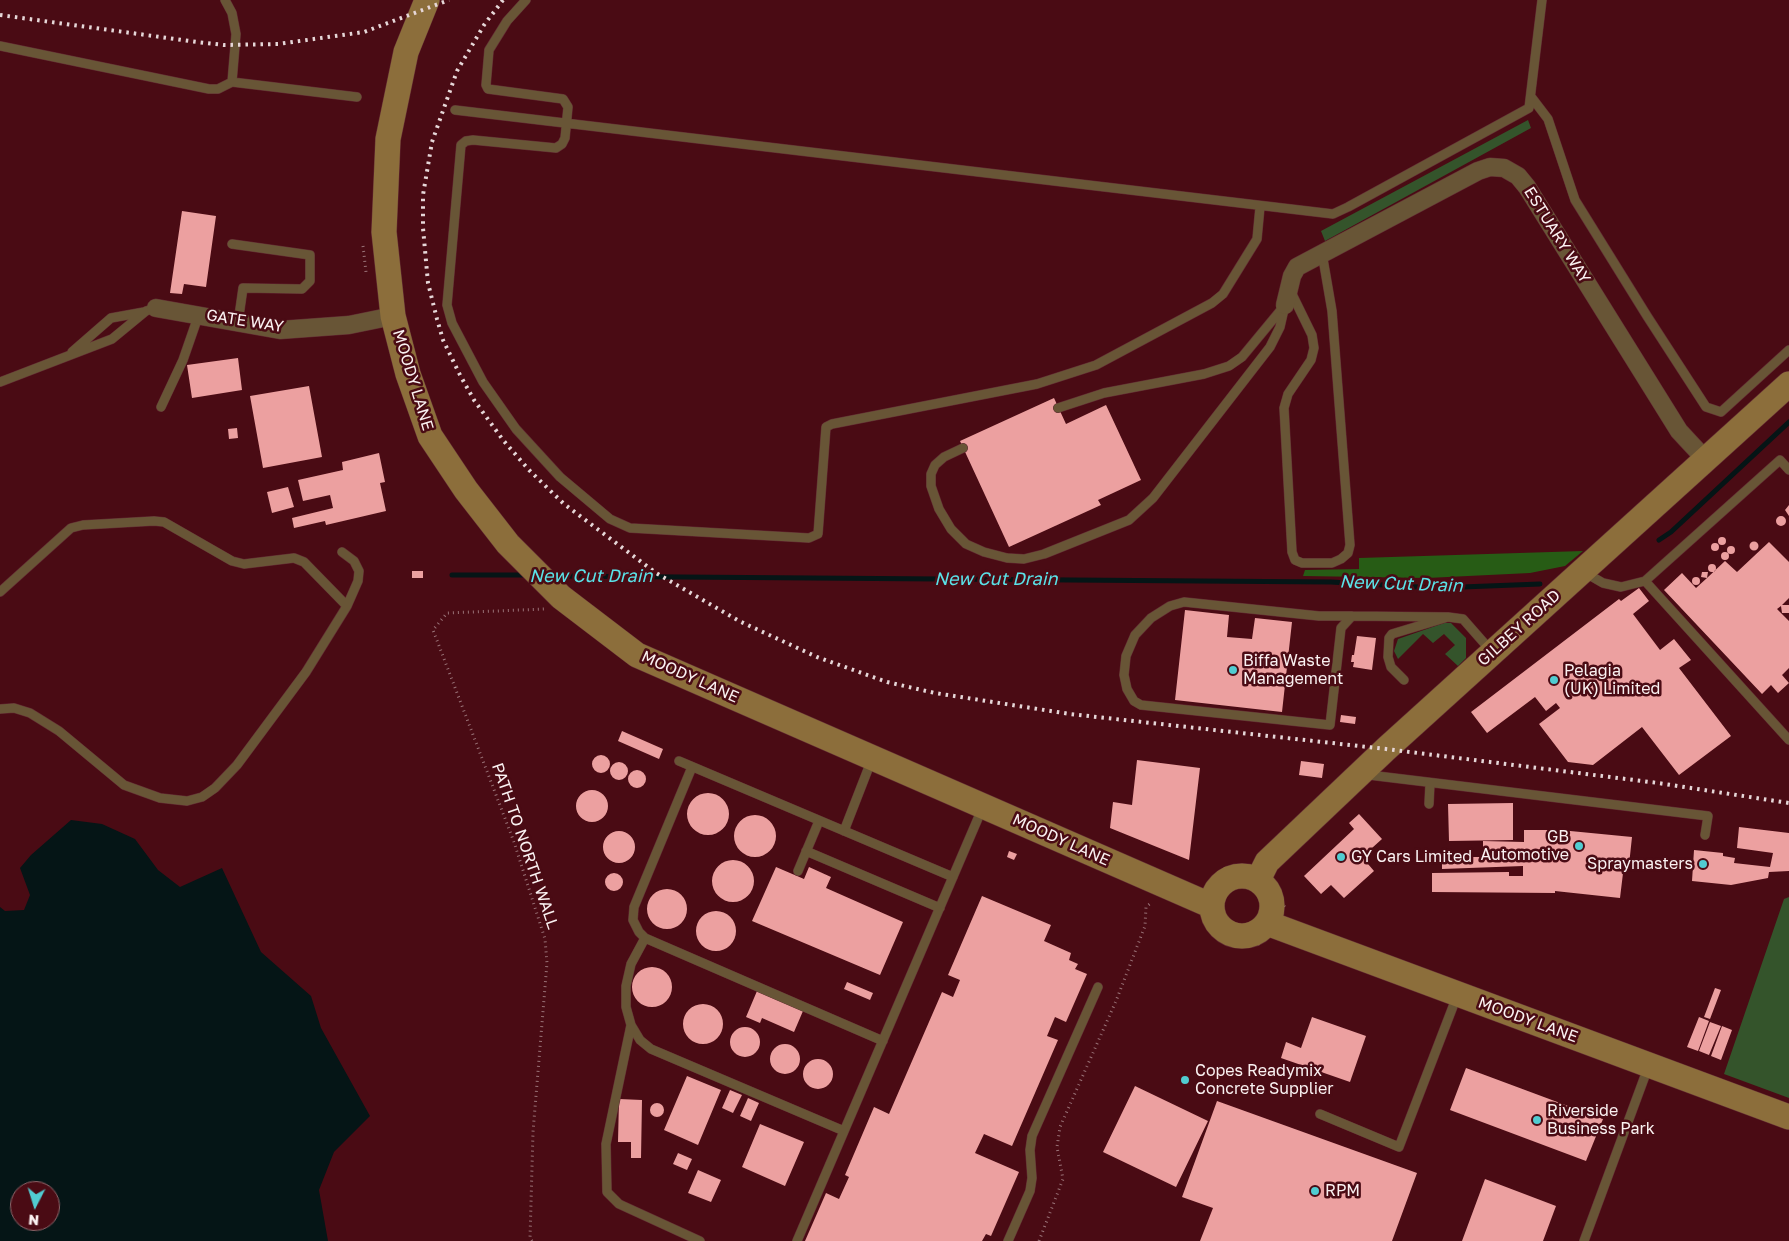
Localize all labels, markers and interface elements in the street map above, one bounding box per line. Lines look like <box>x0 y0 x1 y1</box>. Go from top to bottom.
street label: ESTUARY WAY <box>1520 183 1594 287</box>
street label: GATE WAY <box>205 305 285 337</box>
street label: MOODY LANE <box>389 327 437 433</box>
water label: New Cut Drain <box>529 565 653 587</box>
water label: New Cut Drain <box>934 568 1058 590</box>
water label: New Cut Drain <box>1339 571 1463 597</box>
street label: GILBEY ROAD <box>1474 586 1564 670</box>
street label: MOODY LANE <box>638 647 742 707</box>
place label: Biffa Waste Management <box>1243 651 1343 689</box>
place label: Pelagia (UK) Limited <box>1564 661 1660 699</box>
marker: Biffa Waste Management <box>1227 664 1239 676</box>
marker: Pelagia (UK) Limited <box>1548 674 1560 686</box>
street label: PATH TO NORTH WALL <box>488 760 562 932</box>
street label: MOODY LANE <box>1009 810 1113 870</box>
place label: GB Automotive <box>1481 827 1569 865</box>
marker: GB Automotive <box>1573 840 1585 852</box>
place label: GY Cars Limited <box>1351 847 1472 867</box>
marker: GY Cars Limited <box>1335 851 1347 863</box>
place label: Spraymasters <box>1587 854 1693 874</box>
marker: Spraymasters <box>1697 858 1709 870</box>
street label: MOODY LANE <box>1476 993 1580 1047</box>
place label: Copes Readymix Concrete Supplier <box>1195 1061 1334 1099</box>
marker: Copes Readymix Concrete Supplier <box>1179 1074 1191 1086</box>
place label: Riverside Business Park <box>1547 1101 1655 1139</box>
marker: Riverside Business Park <box>1531 1114 1543 1126</box>
north arrow <box>10 1181 60 1231</box>
place label: RPM <box>1325 1181 1360 1201</box>
marker: RPM <box>1309 1185 1321 1197</box>
text: N <box>28 1212 40 1229</box>

